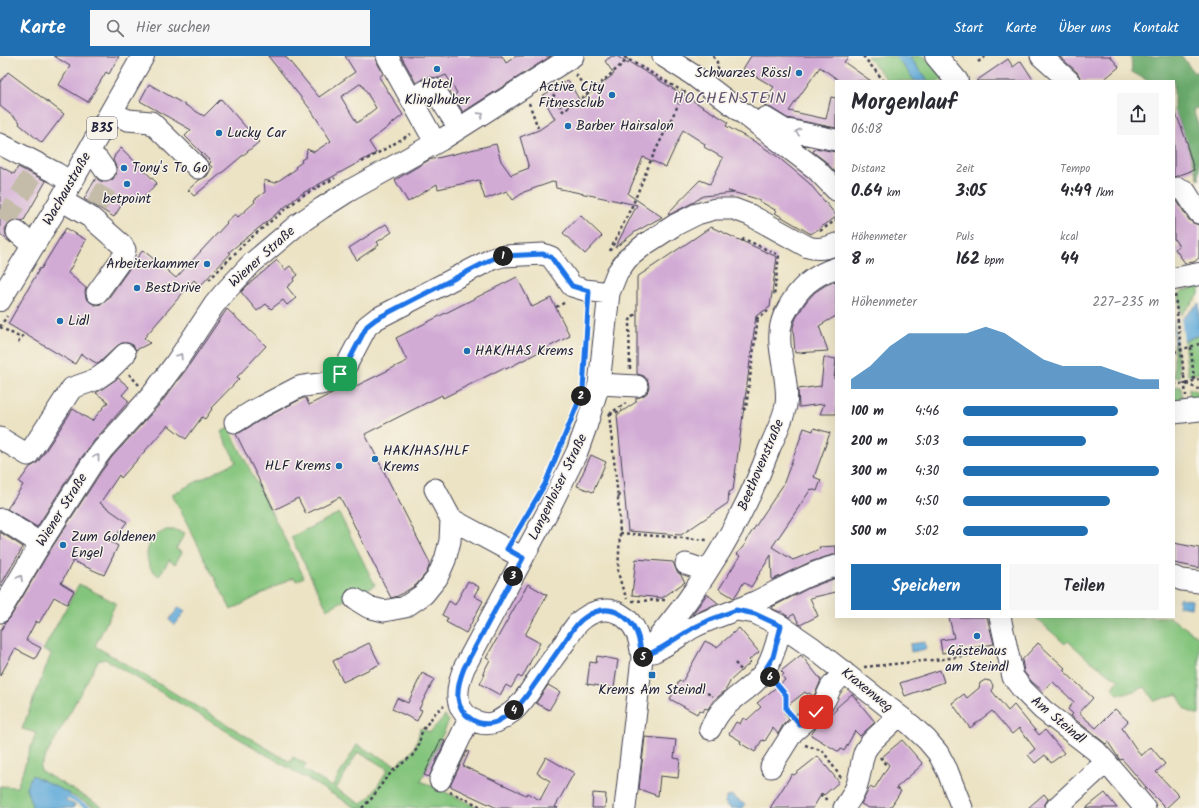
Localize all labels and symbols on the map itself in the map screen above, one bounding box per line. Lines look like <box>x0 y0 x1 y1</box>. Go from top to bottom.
place label: Schwarzes Rössl <box>695 62 792 84</box>
marker: Hotel Klinglhuber <box>432 64 442 74</box>
marker: Schwarzes Rössl <box>794 68 804 78</box>
place label: Hotel Klinglhuber <box>404 73 471 111</box>
place label: Active City Fitnessclub <box>538 76 605 114</box>
district label: HOCHENSTEIN <box>673 86 787 111</box>
marker: Active City Fitnessclub <box>607 90 617 100</box>
one-way arrow <box>477 112 484 119</box>
place label: Barber Hairsalon <box>576 115 674 137</box>
road number: B35 <box>87 117 117 139</box>
marker: Barber Hairsalon <box>563 121 573 131</box>
place label: Lucky Car <box>227 122 287 144</box>
marker: Lucky Car <box>214 128 224 138</box>
one-way arrow <box>795 129 801 137</box>
street label: Wachaustraße <box>37 148 97 230</box>
place label: Tony's To Go <box>132 157 208 179</box>
marker: Tony's To Go <box>119 163 129 173</box>
marker: betpoint <box>122 179 132 189</box>
place label: betpoint <box>103 188 152 210</box>
street label: Wiener Straße <box>224 221 301 293</box>
pin: 1 <box>493 246 513 266</box>
place label: Arbeiterkammer <box>106 253 200 275</box>
marker: Arbeiterkammer <box>202 259 212 269</box>
place label: BestDrive <box>145 277 202 299</box>
marker: BestDrive <box>132 283 142 293</box>
place label: Lidl <box>68 310 90 332</box>
marker: Lidl <box>55 316 65 326</box>
place label: HAK/HAS Krems <box>475 340 573 362</box>
marker: HAK/HAS Krems <box>462 346 472 356</box>
one-way arrow <box>175 353 182 360</box>
pin <box>323 357 357 391</box>
pin: 2 <box>571 386 591 406</box>
street label: Beethovenstraße <box>732 415 790 514</box>
street label: Langenloiser Straße <box>523 429 594 544</box>
place label: HAK/HAS/HLF Krems <box>383 440 470 478</box>
one-way arrow <box>93 454 100 461</box>
marker: HAK/HAS/HLF Krems <box>370 454 380 464</box>
place label: HLF Krems <box>265 455 331 477</box>
marker: HLF Krems <box>334 461 344 471</box>
street label: Wiener Straße <box>31 468 94 551</box>
place label: Zum Goldenen Engel <box>71 526 156 564</box>
marker: Zum Goldenen Engel <box>58 540 68 550</box>
pin: 3 <box>503 566 523 586</box>
one-way arrow <box>15 575 23 582</box>
marker: Gästehaus am Steindl <box>972 631 982 641</box>
place label: Gästehaus am Steindl <box>945 640 1009 678</box>
pin: 5 <box>633 647 653 667</box>
street label: Kraxenweg <box>836 662 898 718</box>
pin: 6 <box>760 667 780 687</box>
marker: Krems Am Steindl <box>647 670 657 680</box>
place label: Krems Am Steindl <box>598 679 706 701</box>
street label: Am Steindl <box>1026 690 1091 750</box>
pin <box>799 695 833 729</box>
pin: 4 <box>504 700 524 720</box>

